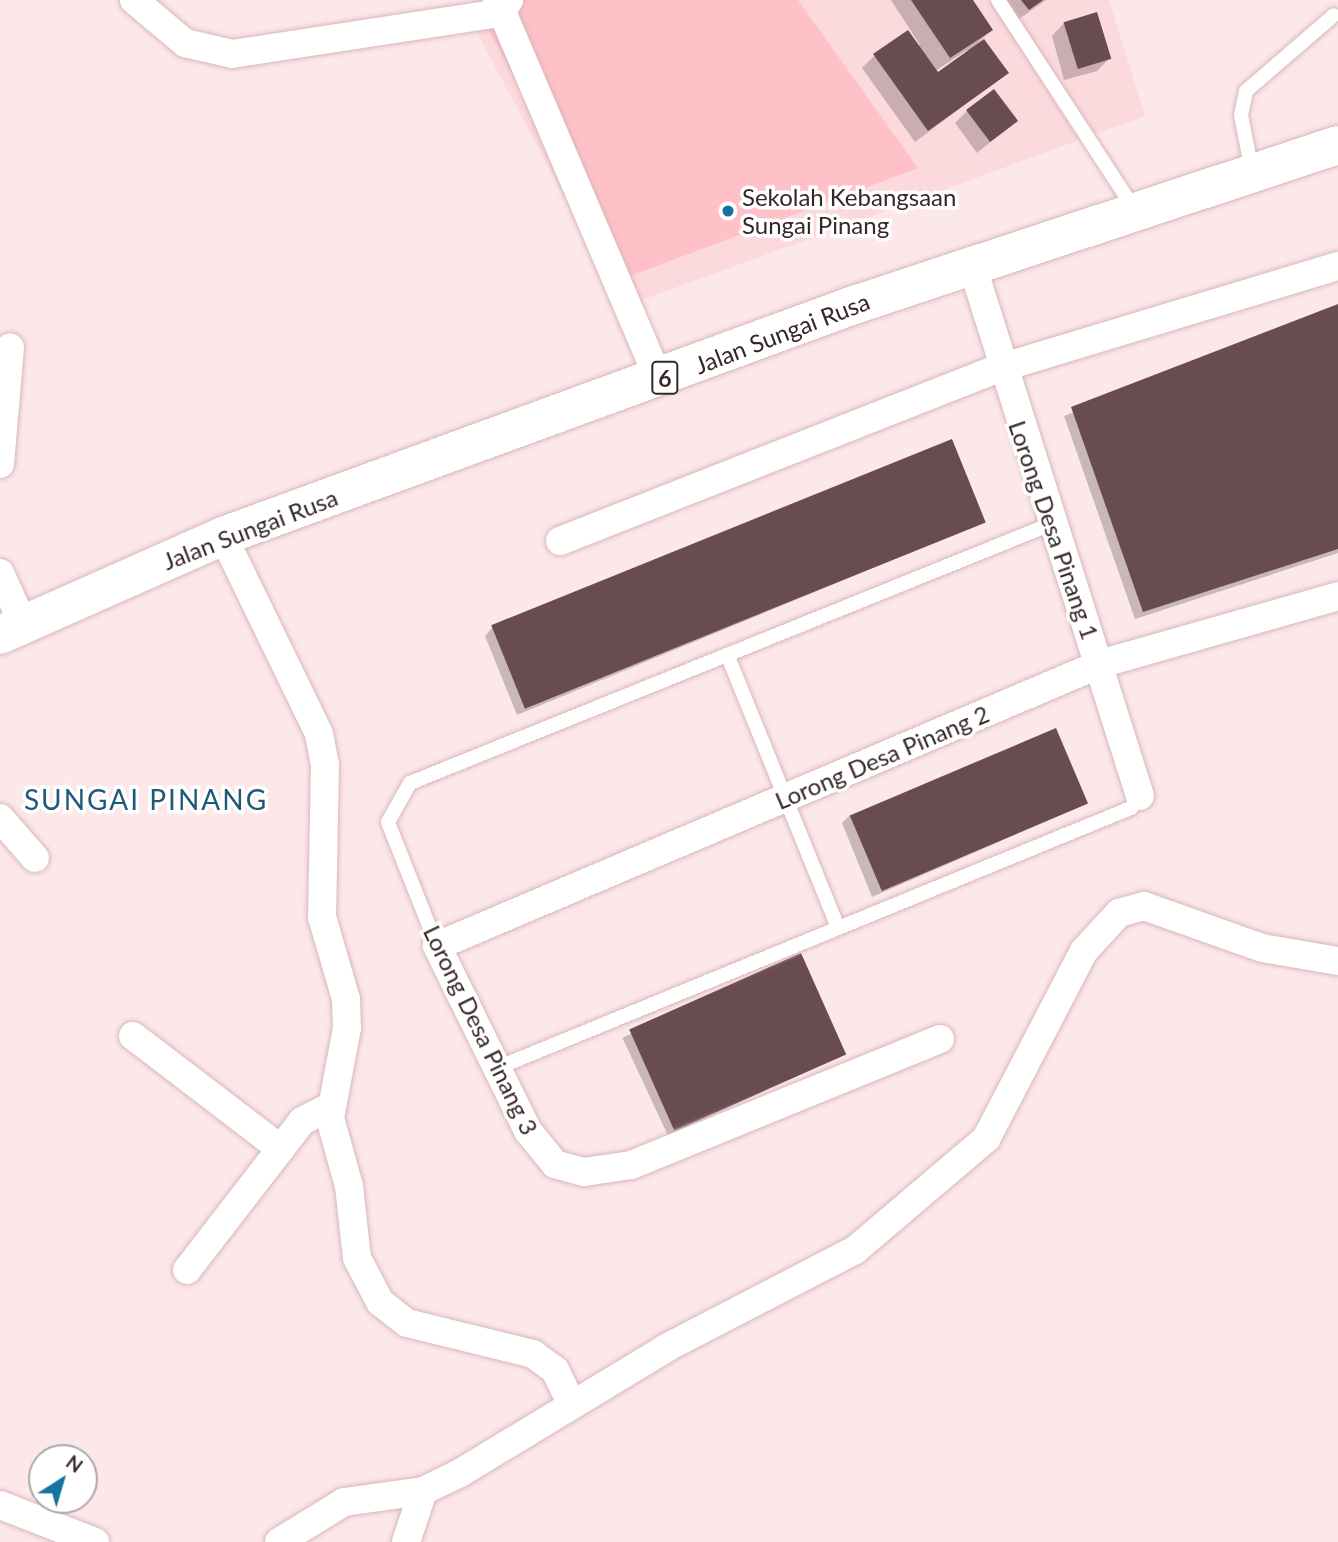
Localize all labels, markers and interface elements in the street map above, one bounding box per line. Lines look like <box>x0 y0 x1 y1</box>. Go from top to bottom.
place label: Sekolah Kebangsaan Sungai Pinang <box>742 183 956 239</box>
marker: Sekolah Kebangsaan Sungai Pinang <box>720 203 736 219</box>
street label: Jalan Sungai Rusa <box>691 286 873 380</box>
road number: 6 <box>651 358 679 398</box>
street label: Lorong Desa Pinang 1 <box>1003 417 1105 643</box>
street label: Jalan Sungai Rusa <box>159 482 341 576</box>
street label: Lorong Desa Pinang 2 <box>771 699 993 815</box>
district label: SUNGAI PINANG <box>26 782 266 816</box>
street label: Lorong Desa Pinang 3 <box>418 921 544 1139</box>
north arrow <box>28 1444 98 1514</box>
text: N <box>62 1450 87 1477</box>

